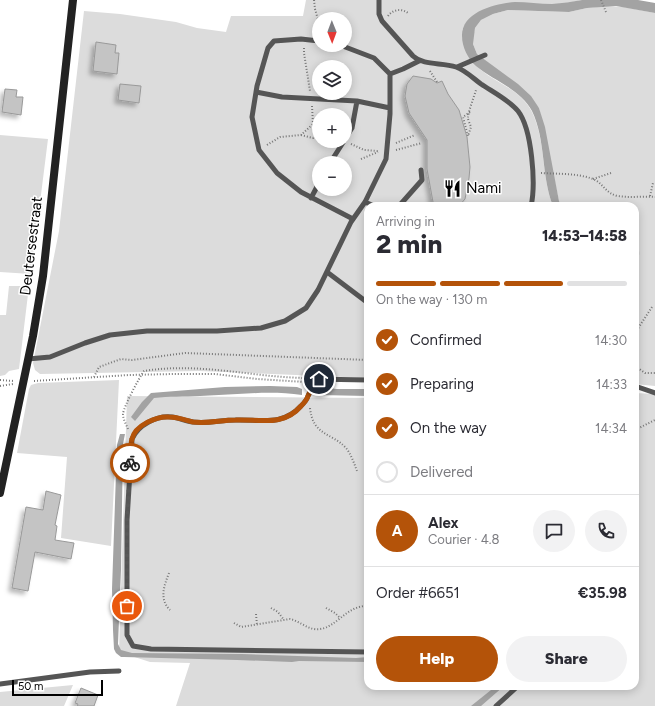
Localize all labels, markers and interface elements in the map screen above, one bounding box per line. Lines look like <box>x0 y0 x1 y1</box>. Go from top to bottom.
north arrow <box>312 12 352 52</box>
map controls <box>312 12 352 196</box>
button: layers <box>312 60 352 100</box>
button: + <box>312 108 352 148</box>
button: − <box>312 156 352 196</box>
restaurant icon: Nami <box>443 178 463 198</box>
place label: Nami <box>466 179 502 197</box>
street label: Deutersestraat <box>16 195 46 297</box>
text: Arriving in <box>376 214 435 229</box>
text: 14:53–14:58 <box>542 227 627 245</box>
text: 2 min <box>376 228 442 260</box>
text: On the way · 130 m <box>376 292 487 307</box>
icon: check <box>376 329 398 351</box>
text: Confirmed <box>410 331 482 349</box>
text: 14:30 <box>595 333 627 348</box>
pin <box>302 362 336 396</box>
icon: home <box>308 368 330 390</box>
icon: check <box>376 373 398 395</box>
text: Preparing <box>410 375 474 393</box>
text: 14:33 <box>596 377 627 392</box>
icon: check <box>376 417 398 439</box>
text: On the way <box>410 419 487 437</box>
text: 14:34 <box>595 421 627 436</box>
courier <box>110 443 150 483</box>
icon: bike <box>119 452 141 474</box>
text: Delivered <box>410 463 473 481</box>
button: chat <box>533 510 575 552</box>
button: phone <box>585 510 627 552</box>
text: Alex <box>428 514 458 532</box>
text: A <box>392 522 402 540</box>
text: Courier · 4.8 <box>428 532 500 547</box>
text: Order #6651 <box>376 584 460 602</box>
text: €35.98 <box>578 584 627 602</box>
pin <box>110 589 144 623</box>
icon: bag <box>116 595 138 617</box>
button: Help <box>376 636 498 682</box>
button: Share <box>506 636 627 682</box>
scale bar <box>12 678 103 697</box>
text: 50 m <box>18 680 43 693</box>

